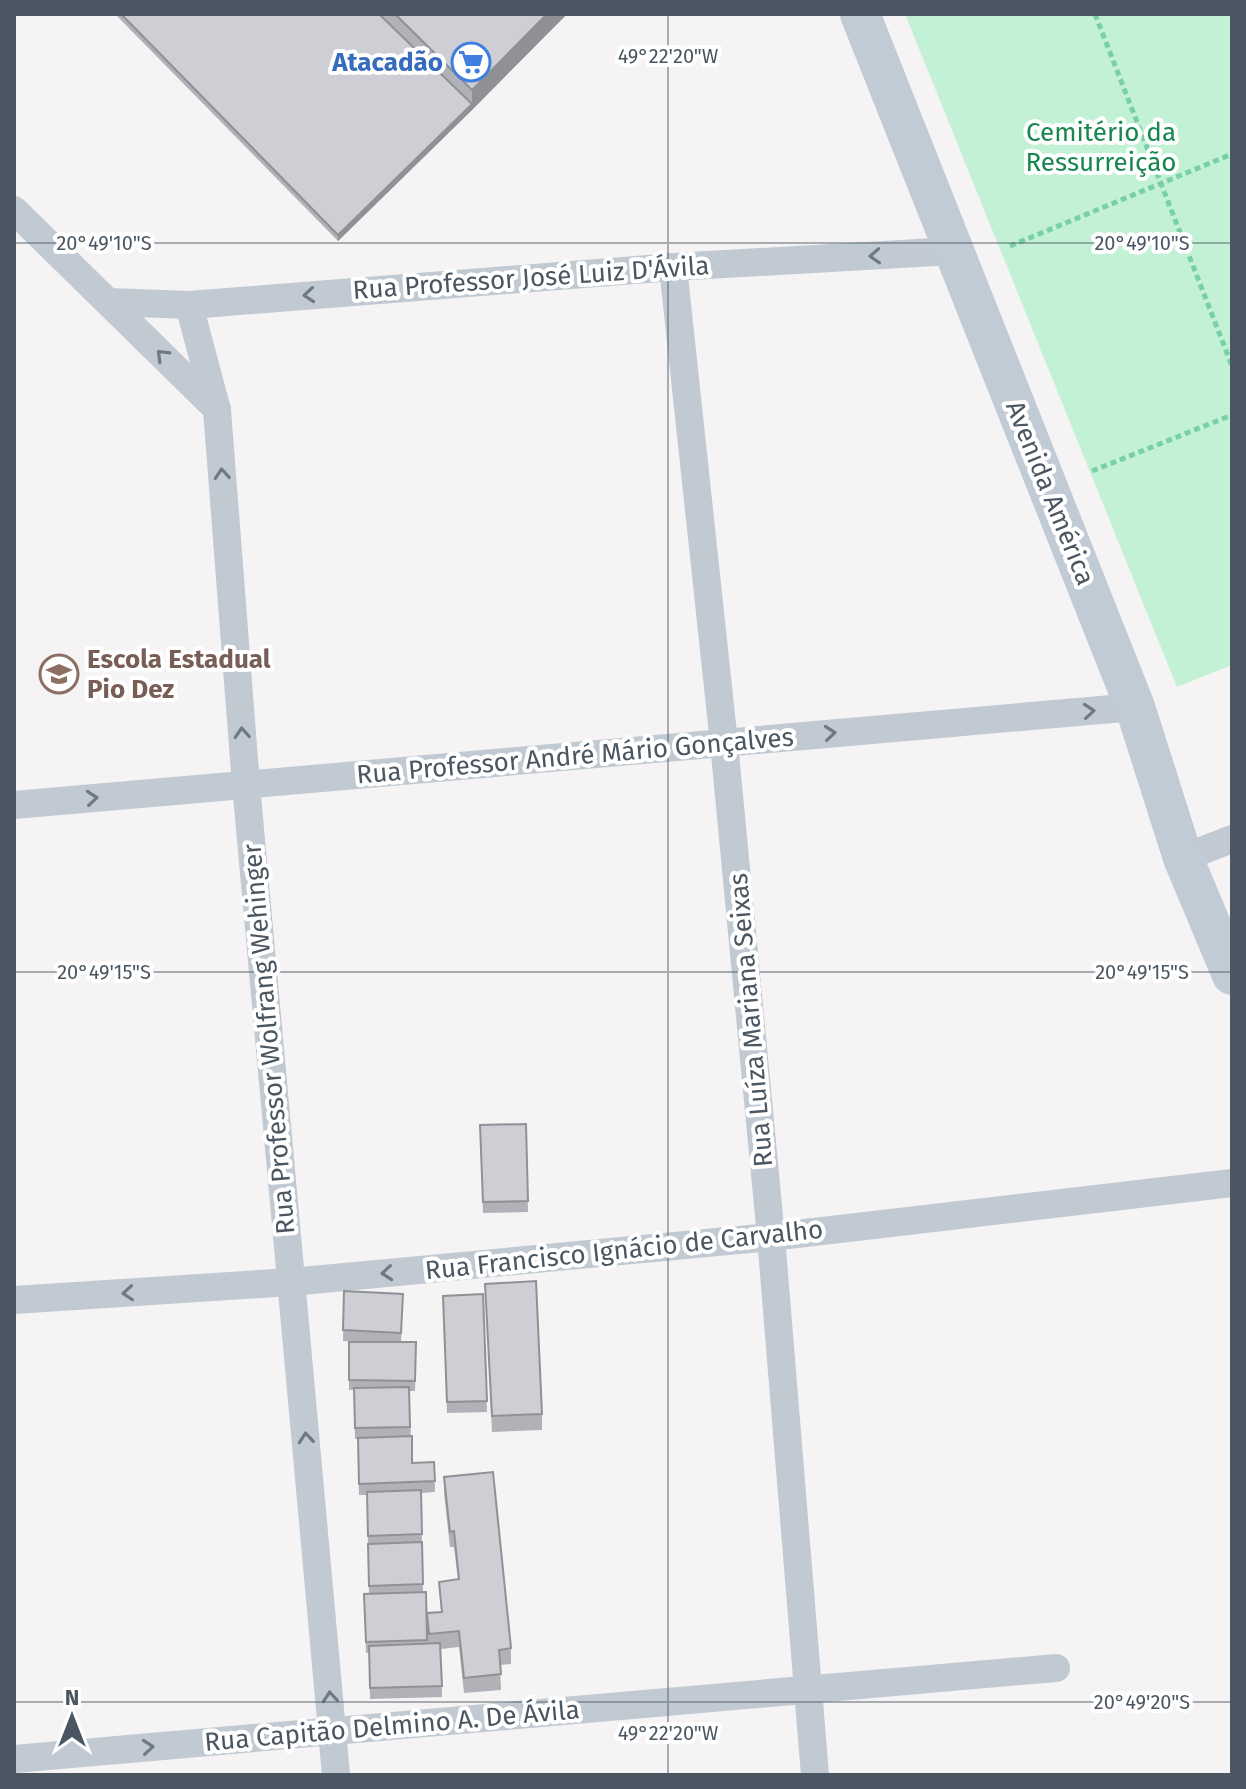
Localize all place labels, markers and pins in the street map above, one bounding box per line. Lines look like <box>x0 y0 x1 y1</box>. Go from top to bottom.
supermarket icon: Atacadão <box>450 41 492 83</box>
place label: Atacadão <box>331 47 443 78</box>
place label: Escola Estadual Pio Dez <box>87 644 271 705</box>
school or university icon: Escola Estadual Pio Dez <box>38 653 80 695</box>

